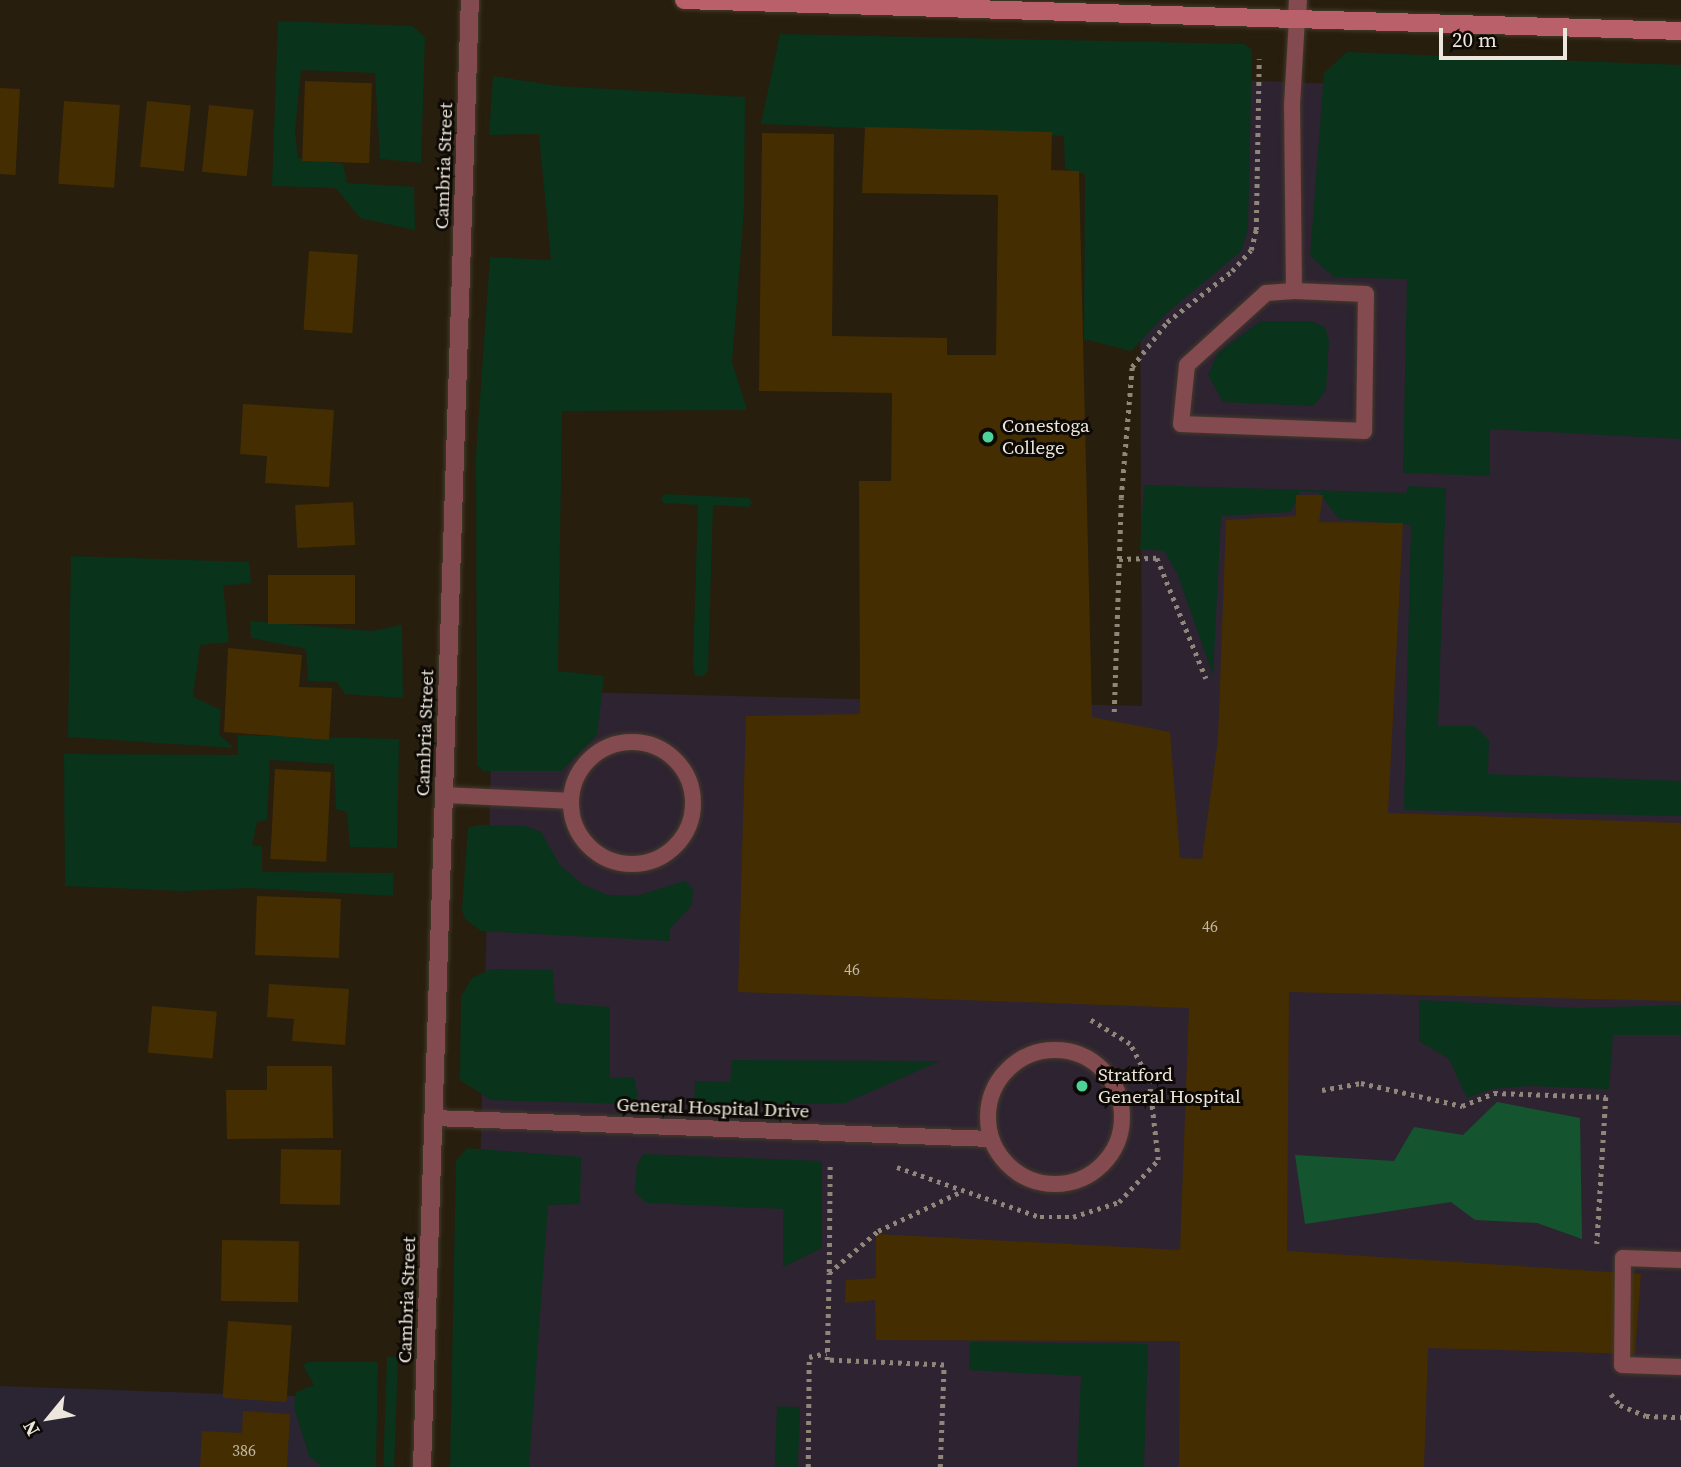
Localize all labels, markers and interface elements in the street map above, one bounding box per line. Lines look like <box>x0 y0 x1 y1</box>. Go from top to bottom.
scale bar <box>1443 14 1571 58</box>
text: 20 m <box>1452 25 1497 54</box>
street label: Cambria Street <box>430 102 458 230</box>
place label: Conestoga College <box>1002 415 1090 459</box>
marker: Conestoga College <box>980 429 996 445</box>
street label: Cambria Street <box>411 669 439 797</box>
house number: 46 <box>1202 916 1218 936</box>
house number: 46 <box>844 959 860 979</box>
place label: Stratford General Hospital <box>1098 1064 1241 1108</box>
marker: Stratford General Hospital <box>1072 1076 1092 1096</box>
street label: General Hospital Drive <box>616 1093 810 1123</box>
street label: Cambria Street <box>393 1236 421 1364</box>
north arrow <box>14 1383 84 1453</box>
text: N <box>16 1416 46 1441</box>
house number: 386 <box>232 1440 256 1460</box>

